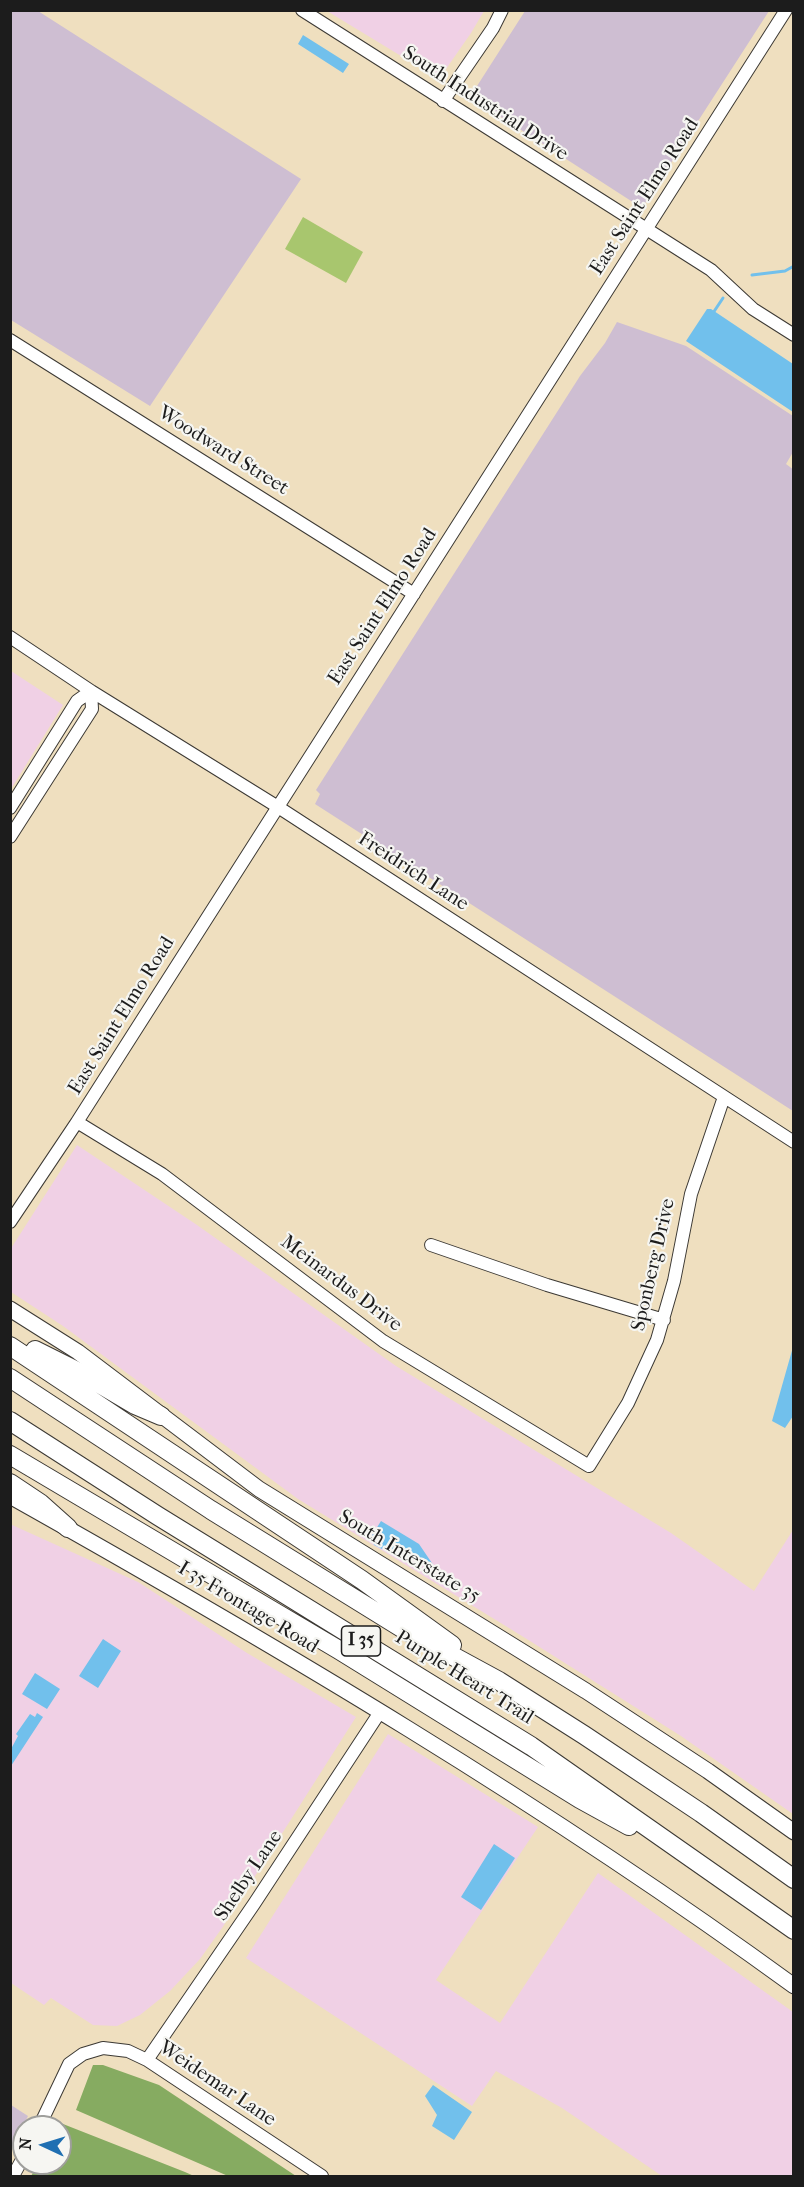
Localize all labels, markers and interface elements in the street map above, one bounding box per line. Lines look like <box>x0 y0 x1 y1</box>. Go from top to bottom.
street label: South Industrial Drive <box>398 42 572 166</box>
street label: East Saint Elmo Road <box>585 114 705 280</box>
street label: Woodward Street <box>153 401 293 501</box>
street label: East Saint Elmo Road <box>323 524 443 690</box>
street label: Freidrich Lane <box>353 827 473 917</box>
street label: East Saint Elmo Road <box>64 933 180 1099</box>
street label: Sponberg Drive <box>627 1196 681 1334</box>
street label: Meinardus Drive <box>276 1231 406 1337</box>
street label: South Interstate 35 <box>334 1505 484 1609</box>
street label: I 35 Frontage Road <box>173 1557 323 1659</box>
road number: I 35 <box>342 1626 380 1656</box>
street label: Purple Heart Trail <box>390 1626 538 1730</box>
street label: Shelby Lane <box>210 1826 288 1926</box>
street label: Weidemar Lane <box>154 2036 280 2132</box>
north arrow <box>12 2115 72 2175</box>
text: N <box>16 2137 35 2151</box>

